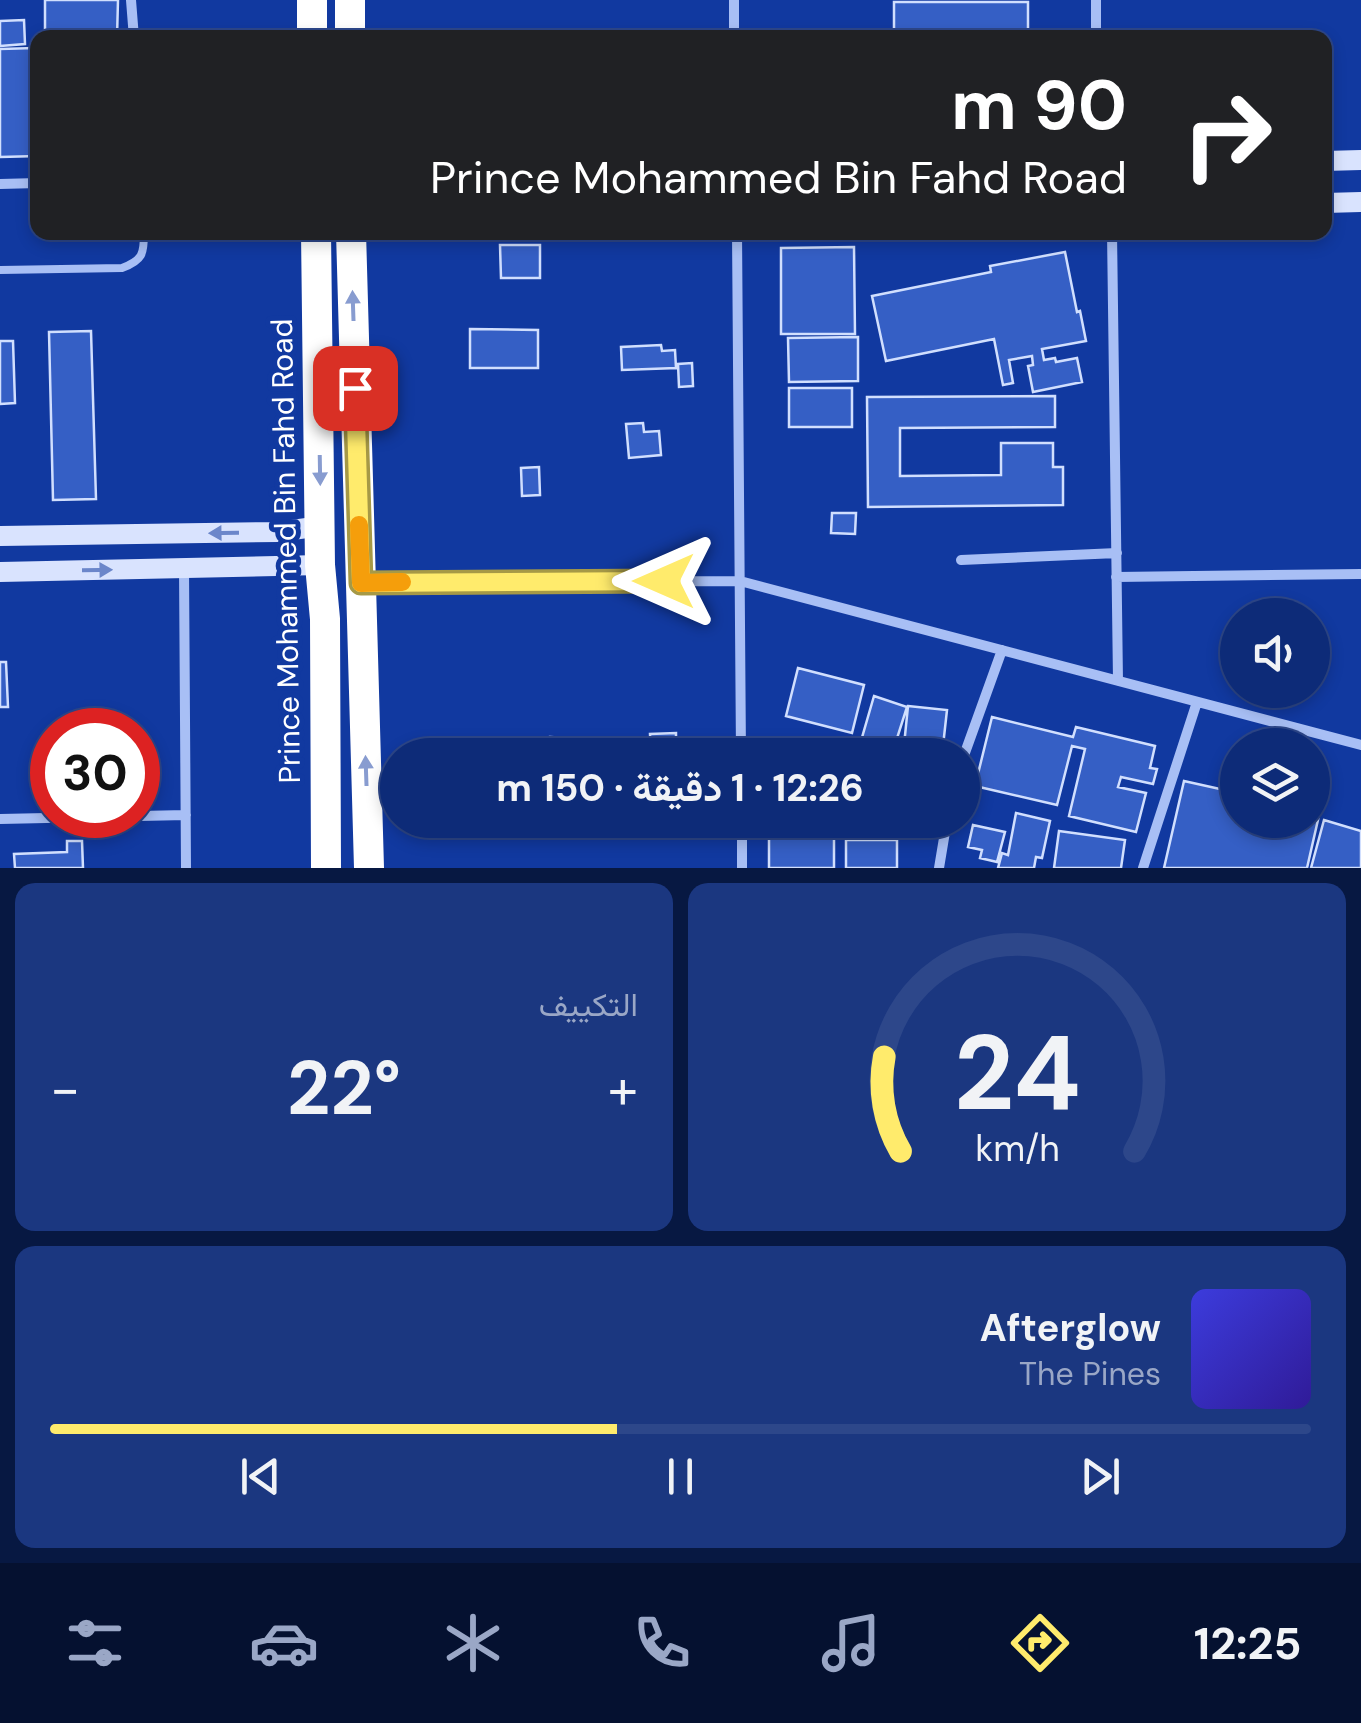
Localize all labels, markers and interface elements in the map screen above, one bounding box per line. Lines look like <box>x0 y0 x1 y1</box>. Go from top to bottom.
text: 90 m <box>951 60 1127 151</box>
icon: right <box>1162 70 1292 200</box>
text: Prince Mohammed Bin Fahd Road <box>430 148 1127 207</box>
one-way arrow <box>344 289 360 321</box>
street label: Prince Mohammed Bin Fahd Road <box>262 318 309 784</box>
pin <box>313 346 398 431</box>
icon: arrive <box>328 361 383 416</box>
one-way arrow <box>312 454 328 486</box>
one-way arrow <box>207 525 239 541</box>
position arrow <box>612 529 716 633</box>
one-way arrow <box>82 561 114 577</box>
map controls <box>1220 598 1330 838</box>
button: sound <box>1220 598 1330 708</box>
speed limit sign: 30 <box>30 708 160 838</box>
button: layers <box>1220 728 1330 838</box>
one-way arrow <box>358 754 374 786</box>
text: 12:26 · 1 دقيقة · 150 m <box>496 763 864 813</box>
text: التكييف <box>539 984 638 1026</box>
text: 24 <box>954 1006 1080 1141</box>
text: 22° <box>287 1040 401 1137</box>
text: − <box>50 1053 80 1125</box>
text: + <box>608 1053 638 1125</box>
text: km/h <box>975 1126 1059 1172</box>
text: Afterglow <box>980 1303 1161 1353</box>
text: The Pines <box>1019 1353 1161 1395</box>
icon: previous <box>233 1449 288 1504</box>
icon: pause <box>653 1449 708 1504</box>
icon: next <box>1073 1449 1128 1504</box>
icon: filters <box>60 1608 130 1678</box>
icon: car <box>249 1608 319 1678</box>
icon: climate <box>438 1608 508 1678</box>
icon: phone <box>627 1608 697 1678</box>
icon: music <box>816 1608 886 1678</box>
icon: directions <box>1005 1608 1075 1678</box>
text: 12:25 <box>1194 1614 1301 1673</box>

